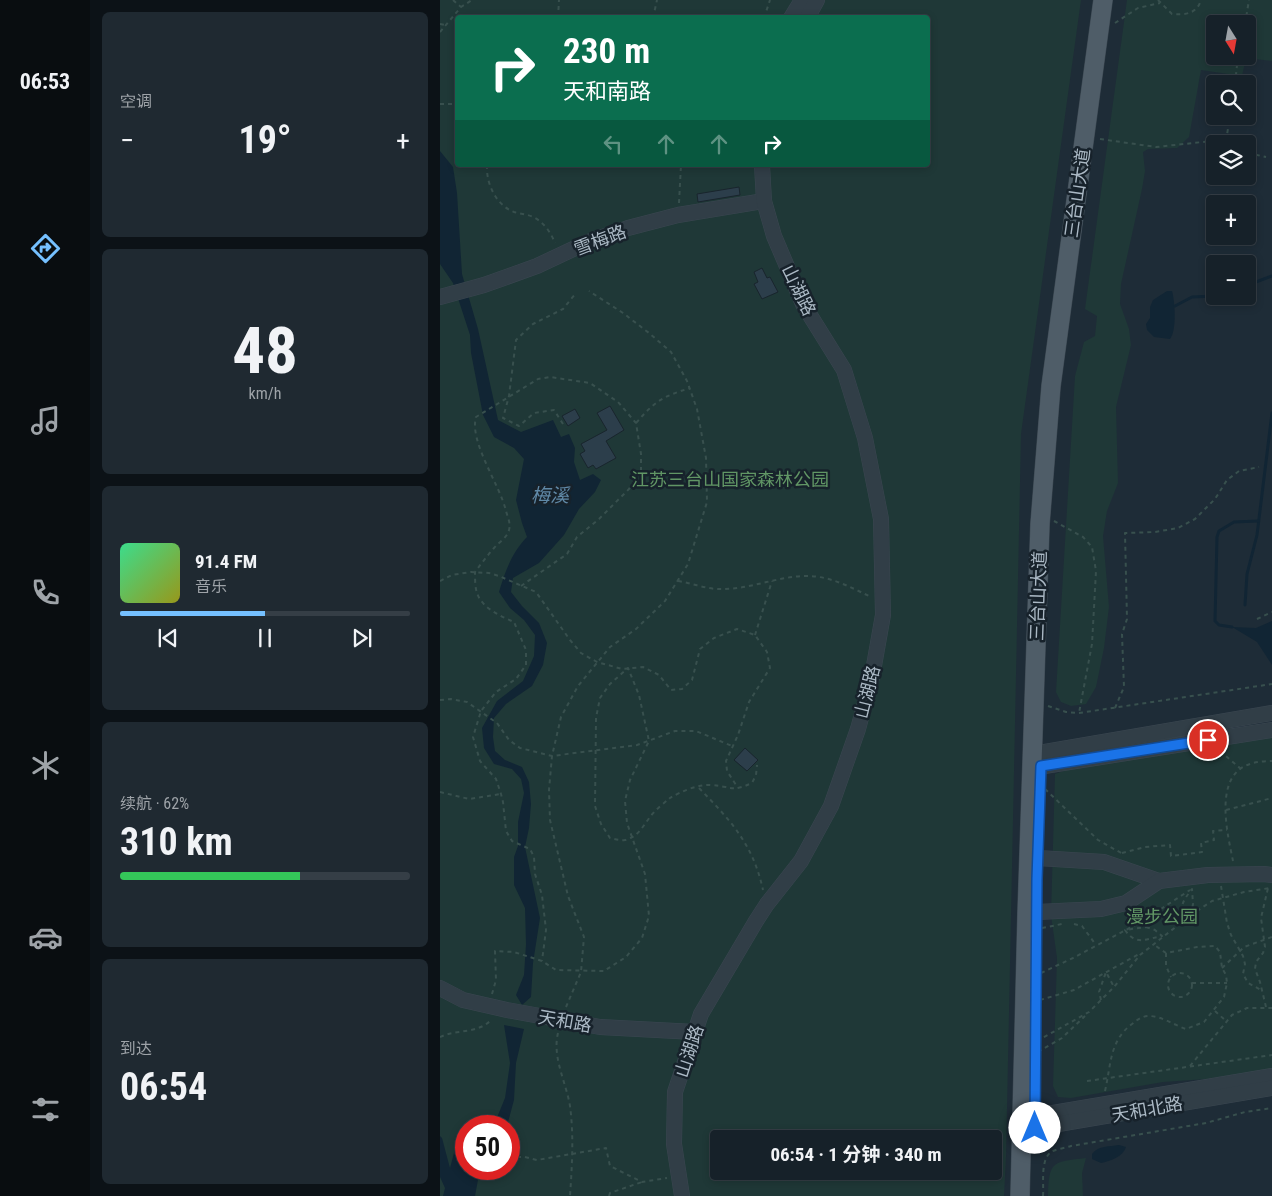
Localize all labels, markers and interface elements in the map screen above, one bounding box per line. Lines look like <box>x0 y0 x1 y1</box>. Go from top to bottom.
north arrow <box>1206 15 1256 65</box>
map controls <box>1206 15 1256 305</box>
text: 230 m <box>563 31 650 72</box>
icon: right <box>480 35 545 100</box>
text: 06:53 <box>20 69 70 94</box>
button: search <box>1206 75 1256 125</box>
text: 天和南路 <box>563 79 651 104</box>
text: 空调 <box>120 92 152 111</box>
text: 19° <box>238 118 292 162</box>
text: − <box>120 124 134 157</box>
text: + <box>396 124 410 157</box>
icon: left <box>599 130 627 158</box>
icon: ahead <box>652 130 680 158</box>
icon: ahead <box>705 130 733 158</box>
icon: right <box>758 130 786 158</box>
button: layers <box>1206 135 1256 185</box>
street label: 三台山大道 <box>1060 147 1094 239</box>
button: + <box>1206 195 1256 245</box>
street label: 雪梅路 <box>571 221 629 259</box>
icon: directions <box>28 231 63 266</box>
button: − <box>1206 255 1256 305</box>
street label: 山湖路 <box>778 261 820 319</box>
text: 48 <box>232 313 298 389</box>
text: km/h <box>249 384 281 403</box>
icon: music <box>28 403 63 438</box>
park label: 江苏三台山国家森林公园 <box>631 469 829 490</box>
water label: 梅溪 <box>531 484 571 507</box>
text: 91.4 FM <box>195 550 257 573</box>
street label: 三台山大道 <box>1026 551 1050 641</box>
icon: phone <box>28 575 63 610</box>
text: 音乐 <box>195 577 227 596</box>
icon: previous <box>154 624 182 652</box>
icon: pause <box>251 624 279 652</box>
icon: next <box>348 624 376 652</box>
street label: 山湖路 <box>850 663 884 721</box>
pin <box>1187 719 1229 761</box>
icon: arrive <box>1194 726 1222 754</box>
icon: climate <box>28 748 63 783</box>
text: 续航 · 62% <box>120 794 189 813</box>
text: 310 km <box>120 820 233 864</box>
park label: 漫步公园 <box>1126 906 1198 927</box>
icon: car <box>28 920 63 955</box>
street label: 天和路 <box>537 1006 593 1036</box>
street label: 山湖路 <box>671 1022 707 1080</box>
text: 到达 <box>120 1039 152 1058</box>
text: 06:54 <box>120 1065 207 1109</box>
icon: filters <box>28 1092 63 1127</box>
street label: 天和北路 <box>1110 1092 1184 1126</box>
position arrow <box>1008 1101 1060 1153</box>
speed limit sign: 50 <box>455 1115 520 1180</box>
text: 06:54 · 1 分钟 · 340 m <box>770 1143 942 1166</box>

